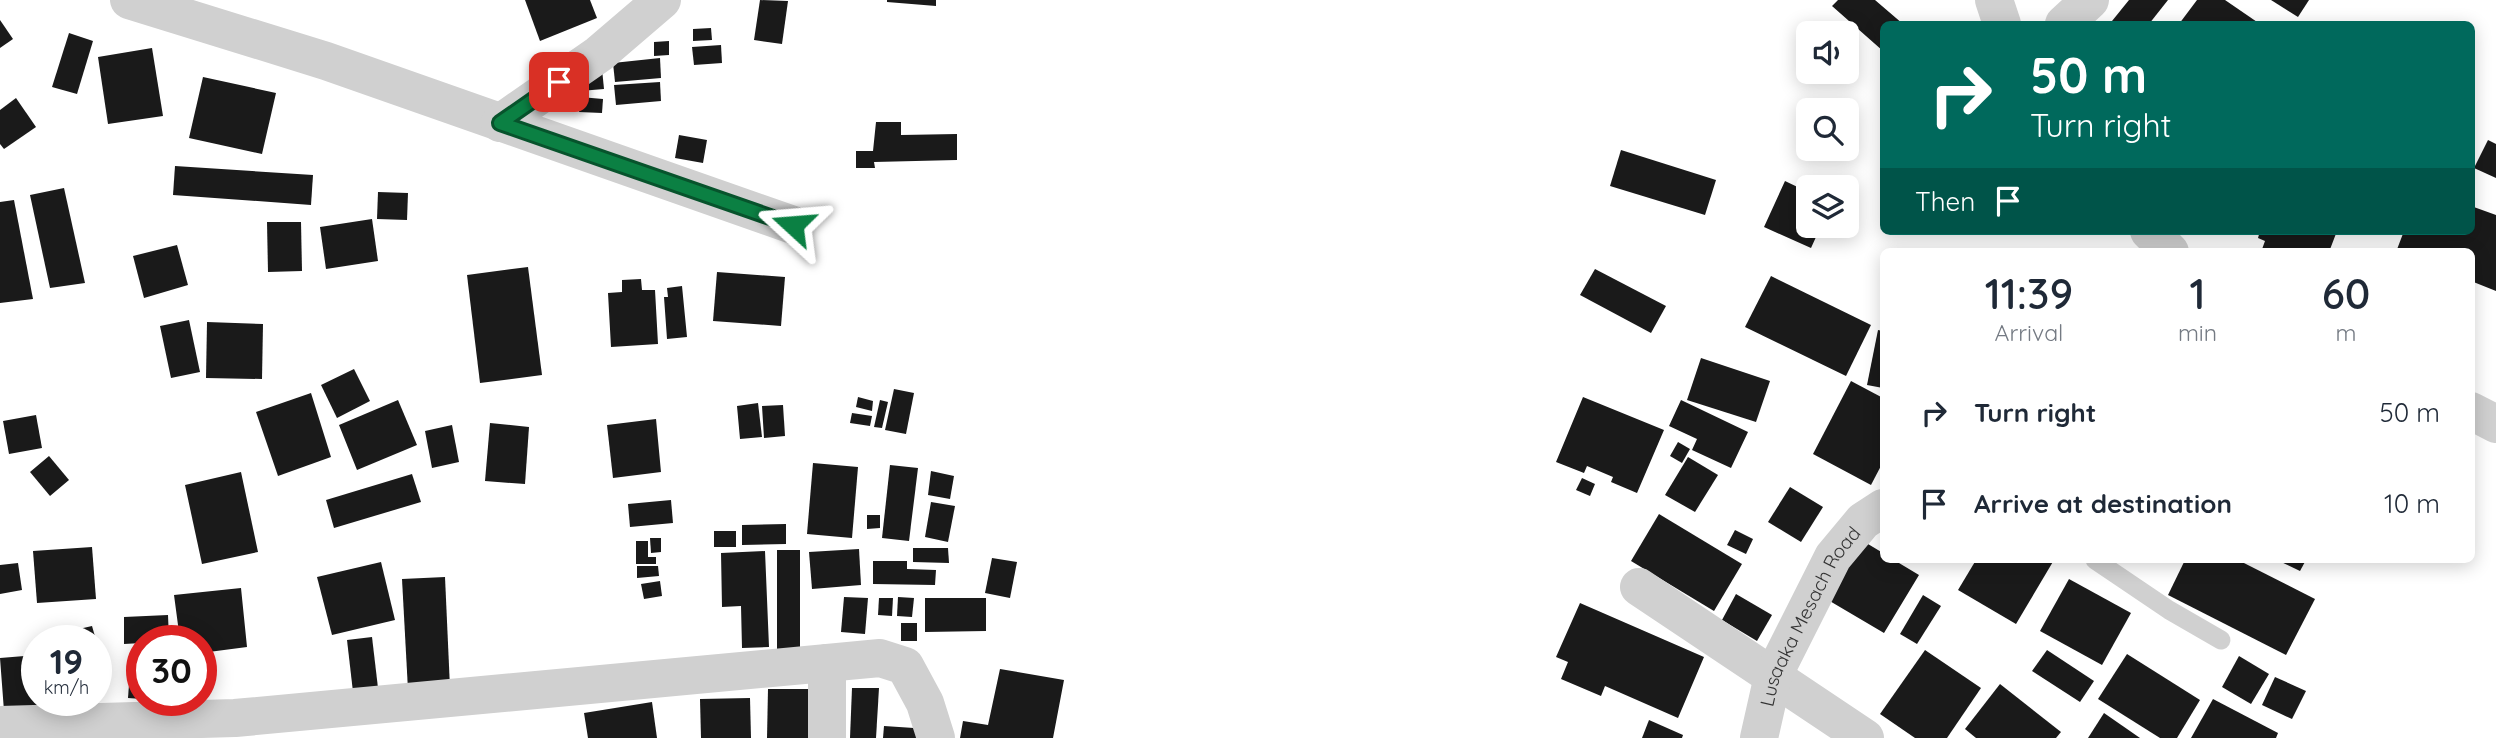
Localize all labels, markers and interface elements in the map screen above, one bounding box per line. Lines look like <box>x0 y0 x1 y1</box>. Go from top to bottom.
map controls <box>1796 21 1859 238</box>
button: sound <box>1796 21 1859 84</box>
text: 50 m <box>2030 44 2147 105</box>
icon: right <box>1915 49 2006 140</box>
pin <box>529 52 589 112</box>
icon: arrive <box>540 63 578 101</box>
button: search <box>1796 98 1859 161</box>
text: Turn right <box>2030 105 2171 145</box>
button: layers <box>1796 175 1859 238</box>
icon: arrive <box>1989 182 2027 220</box>
text: Then <box>1915 185 1975 218</box>
position arrow <box>756 188 830 262</box>
text: 11:39 <box>1985 267 2073 320</box>
text: 1 <box>2189 267 2206 320</box>
text: 60 <box>2322 267 2370 320</box>
text: Arrival <box>1995 318 2063 347</box>
text: min <box>2178 318 2217 347</box>
text: m <box>2336 318 2357 347</box>
icon: right <box>1915 394 1953 432</box>
text: Turn right <box>1974 396 2096 429</box>
text: 50 m <box>2380 396 2440 429</box>
icon: arrive <box>1915 485 1953 523</box>
text: Arrive at destination <box>1974 487 2232 520</box>
text: 10 m <box>2384 487 2440 520</box>
street label: Lusaaka Mesach Road <box>1755 522 1865 708</box>
speed limit sign: 30 <box>126 625 217 716</box>
text: 19 <box>50 639 83 683</box>
text: km/h <box>44 676 89 699</box>

